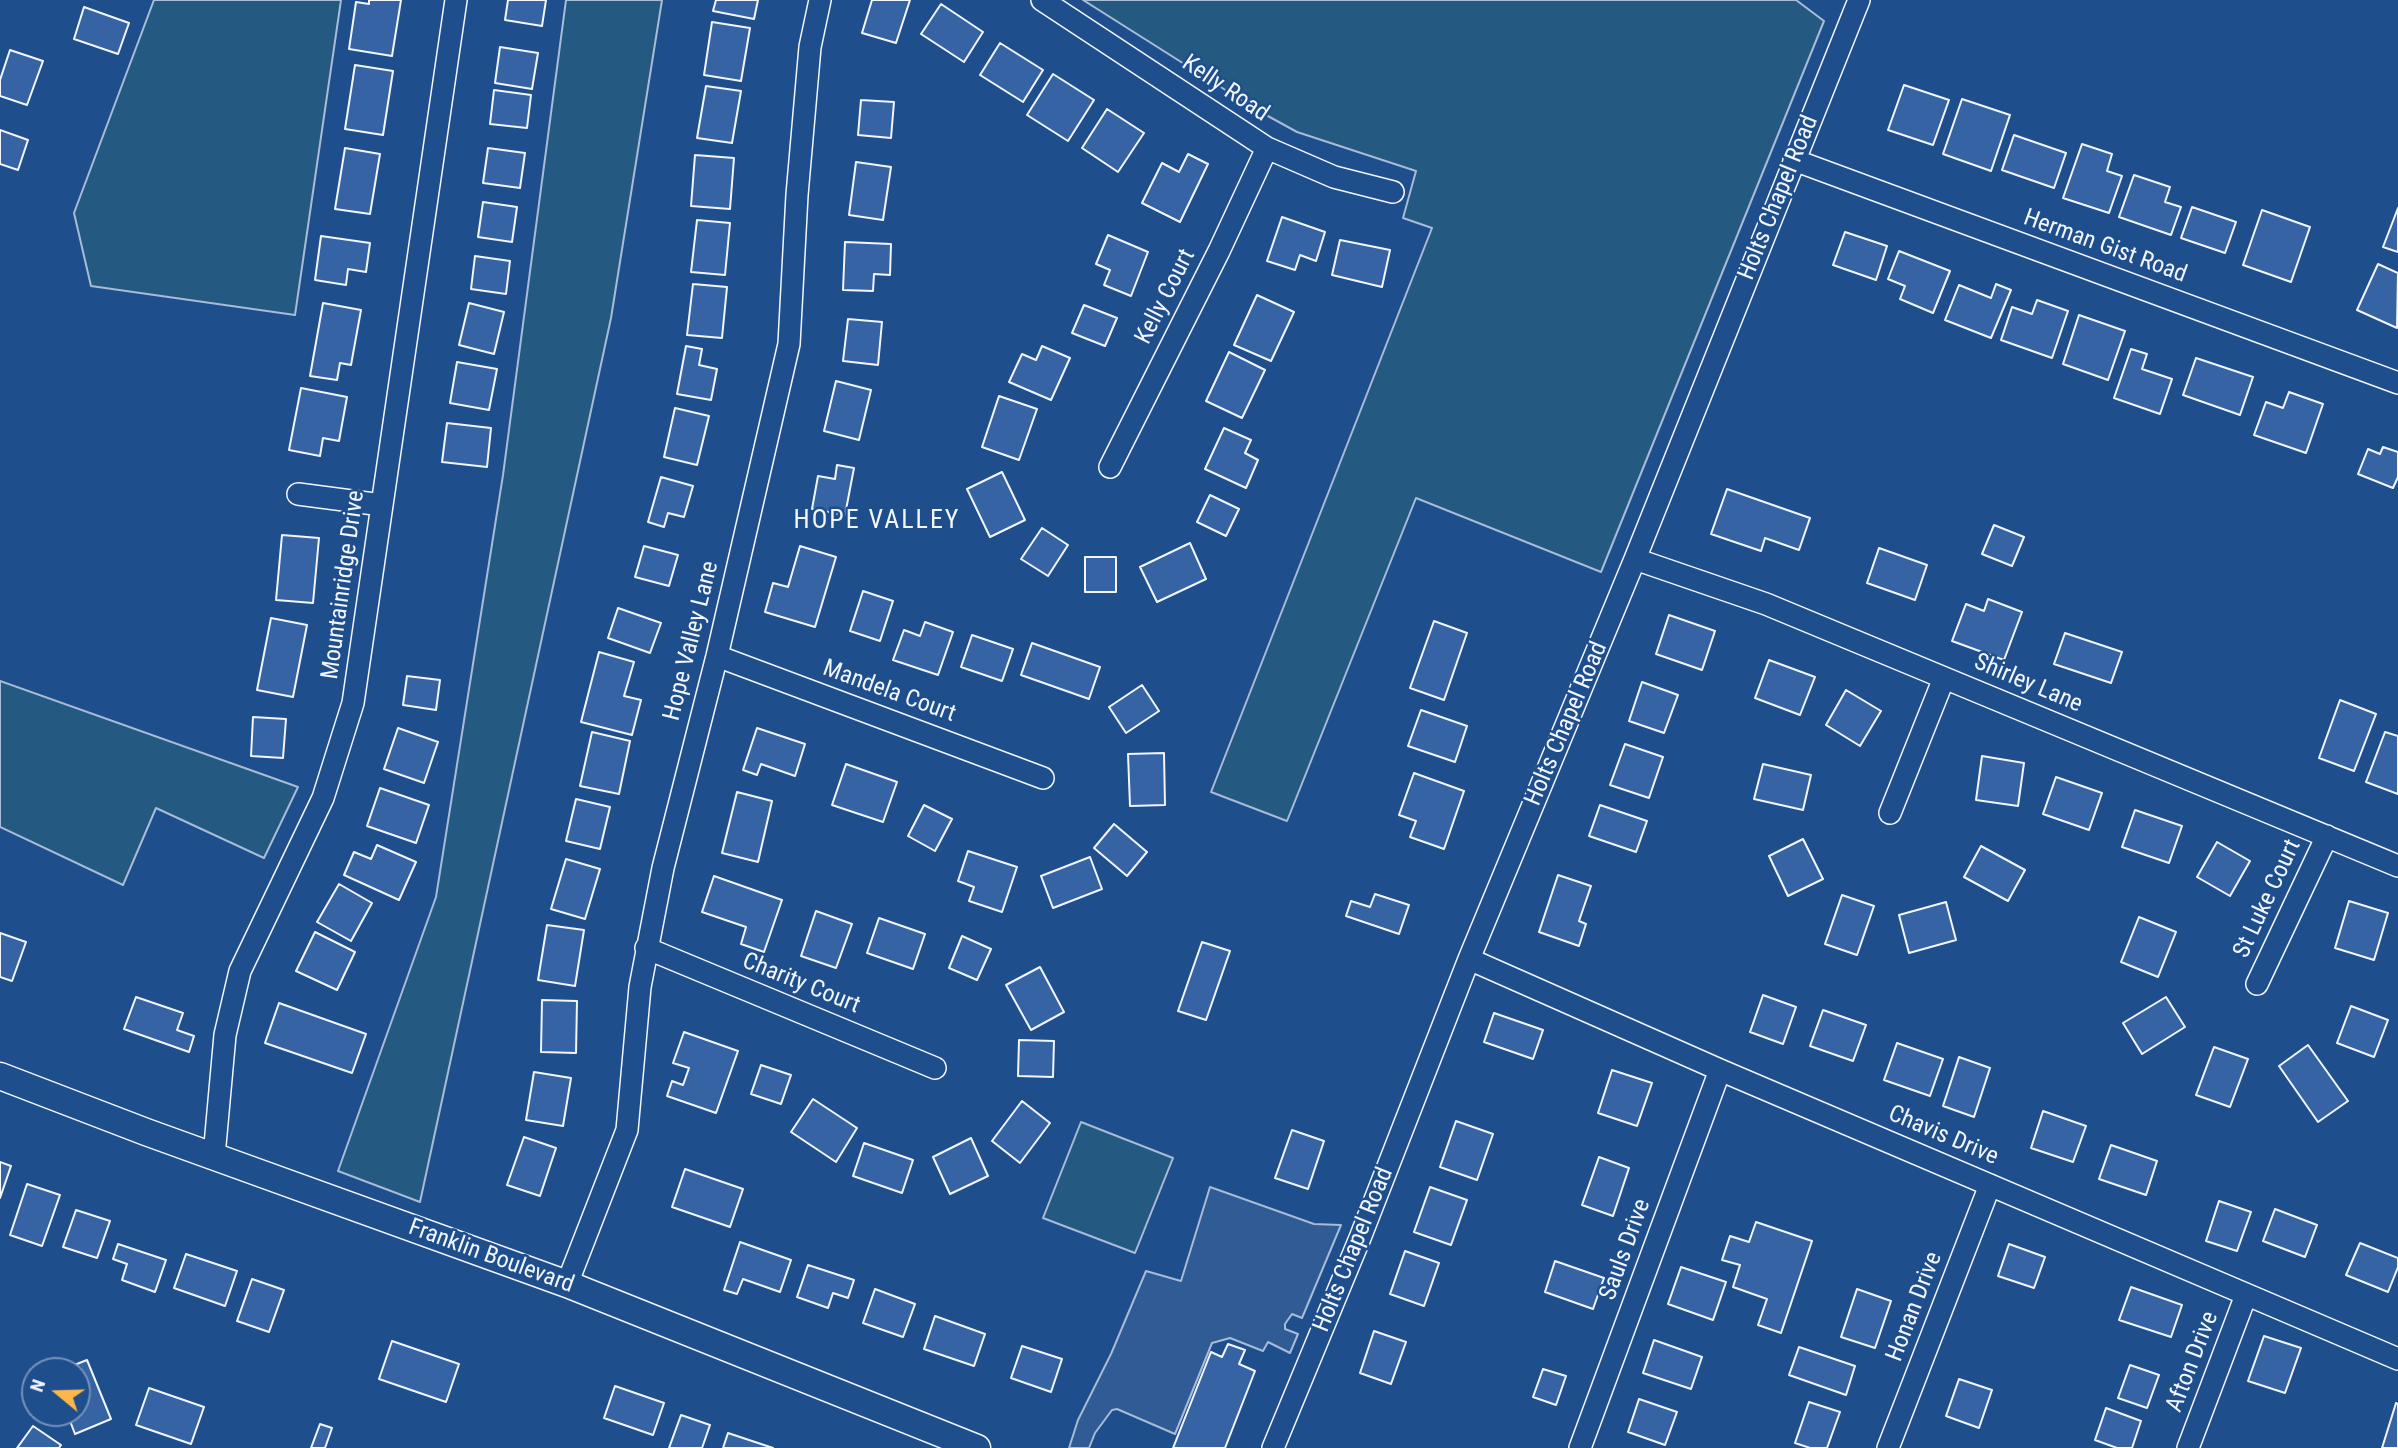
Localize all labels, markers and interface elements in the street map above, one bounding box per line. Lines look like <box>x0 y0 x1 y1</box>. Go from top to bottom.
street label: Kelly Road <box>1176 49 1274 129</box>
street label: Holts Chapel Road <box>1733 111 1825 285</box>
street label: Herman Gist Road <box>2019 204 2191 290</box>
street label: Kelly Court <box>1130 245 1202 349</box>
street label: Mountainridge Drive <box>316 489 372 681</box>
district label: HOPE VALLEY <box>795 505 959 537</box>
street label: Hope Valley Lane <box>658 558 726 724</box>
street label: Holts Chapel Road <box>1520 638 1614 810</box>
street label: Shirley Lane <box>1970 648 2086 720</box>
street label: Mandela Court <box>819 655 959 729</box>
street label: St Luke Court <box>2228 835 2308 963</box>
street label: Charity Court <box>738 947 864 1021</box>
street label: Chavis Drive <box>1884 1100 2002 1172</box>
street label: Holts Chapel Road <box>1308 1163 1400 1337</box>
street label: Sauls Drive <box>1594 1196 1658 1304</box>
street label: Franklin Boulevard <box>404 1214 578 1300</box>
street label: Honan Drive <box>1881 1248 1949 1366</box>
street label: Afton Drive <box>2161 1308 2225 1416</box>
north arrow <box>21 1357 91 1427</box>
text: N <box>25 1376 50 1395</box>

